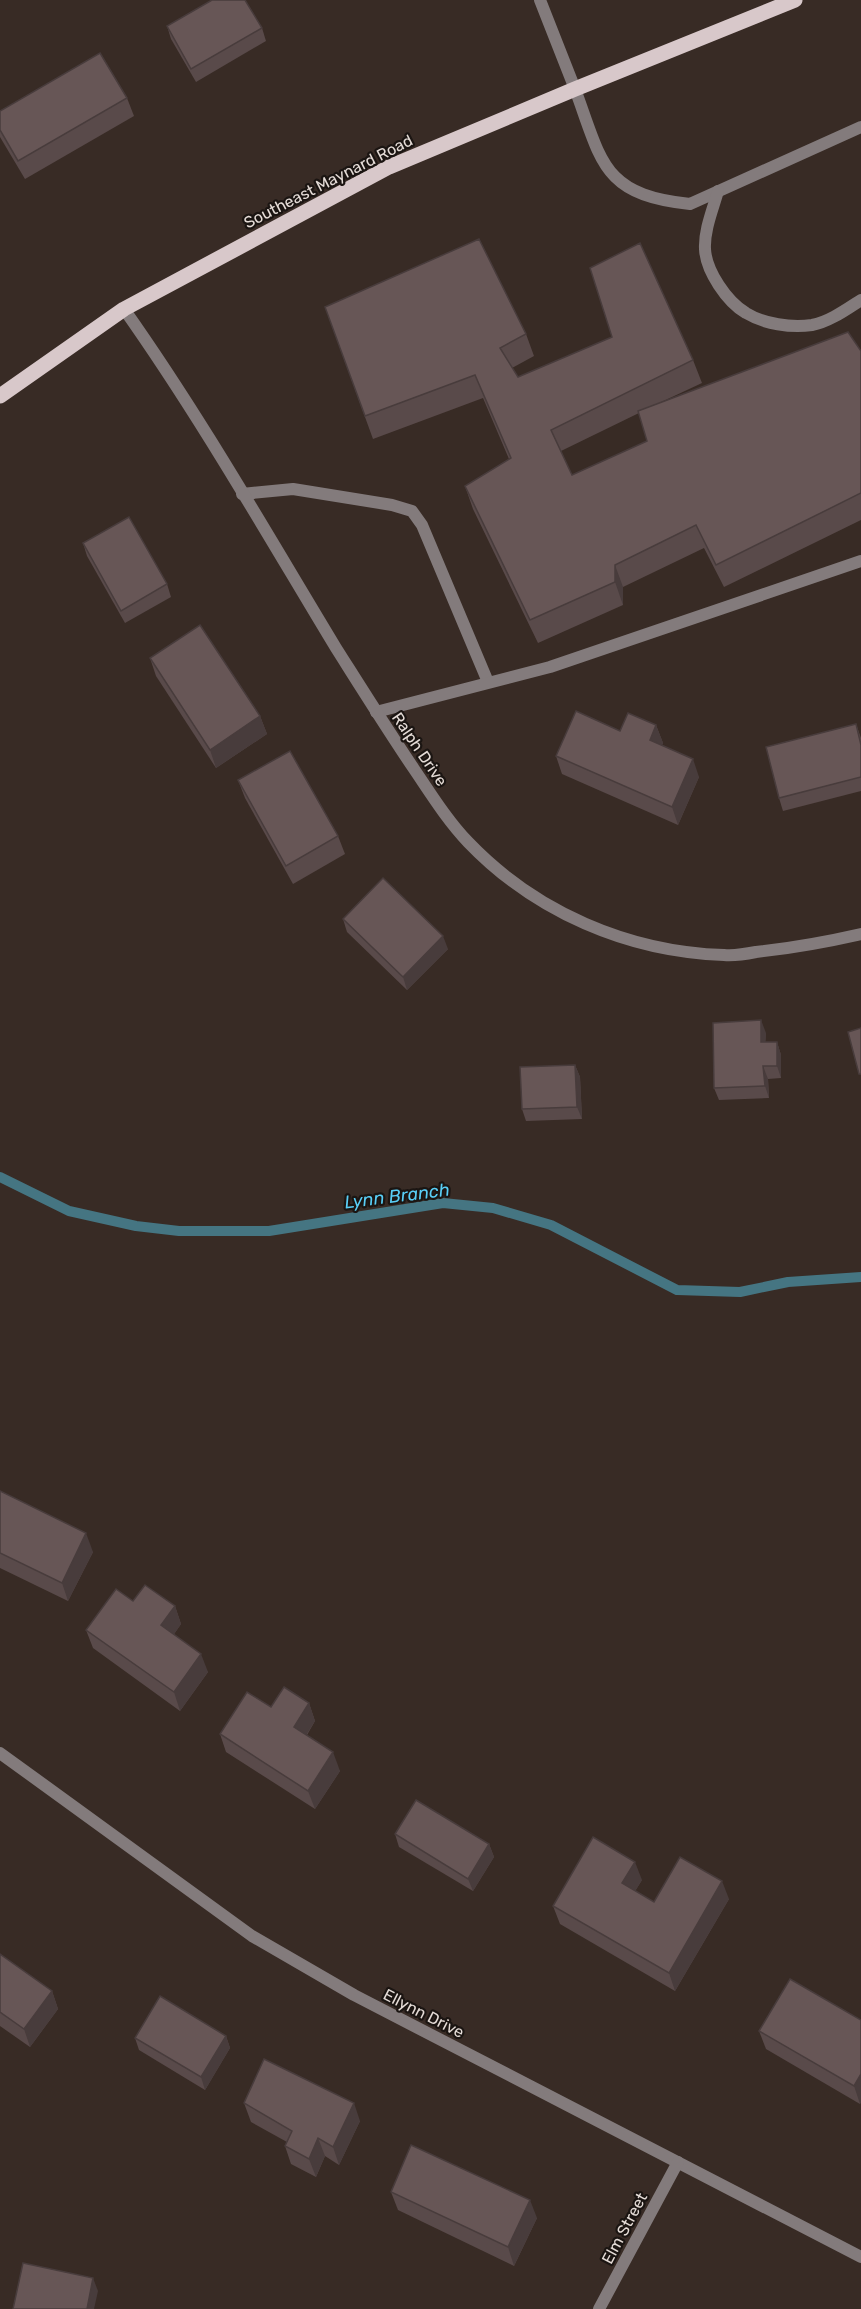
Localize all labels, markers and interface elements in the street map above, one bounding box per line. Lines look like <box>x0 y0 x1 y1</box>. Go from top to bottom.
street label: Southeast Maynard Road <box>241 131 416 232</box>
street label: Ralph Drive <box>388 709 451 790</box>
water label: Lynn Branch <box>343 1179 451 1213</box>
street label: Ellynn Drive <box>380 1985 467 2042</box>
street label: Elm Street <box>598 2189 651 2267</box>

